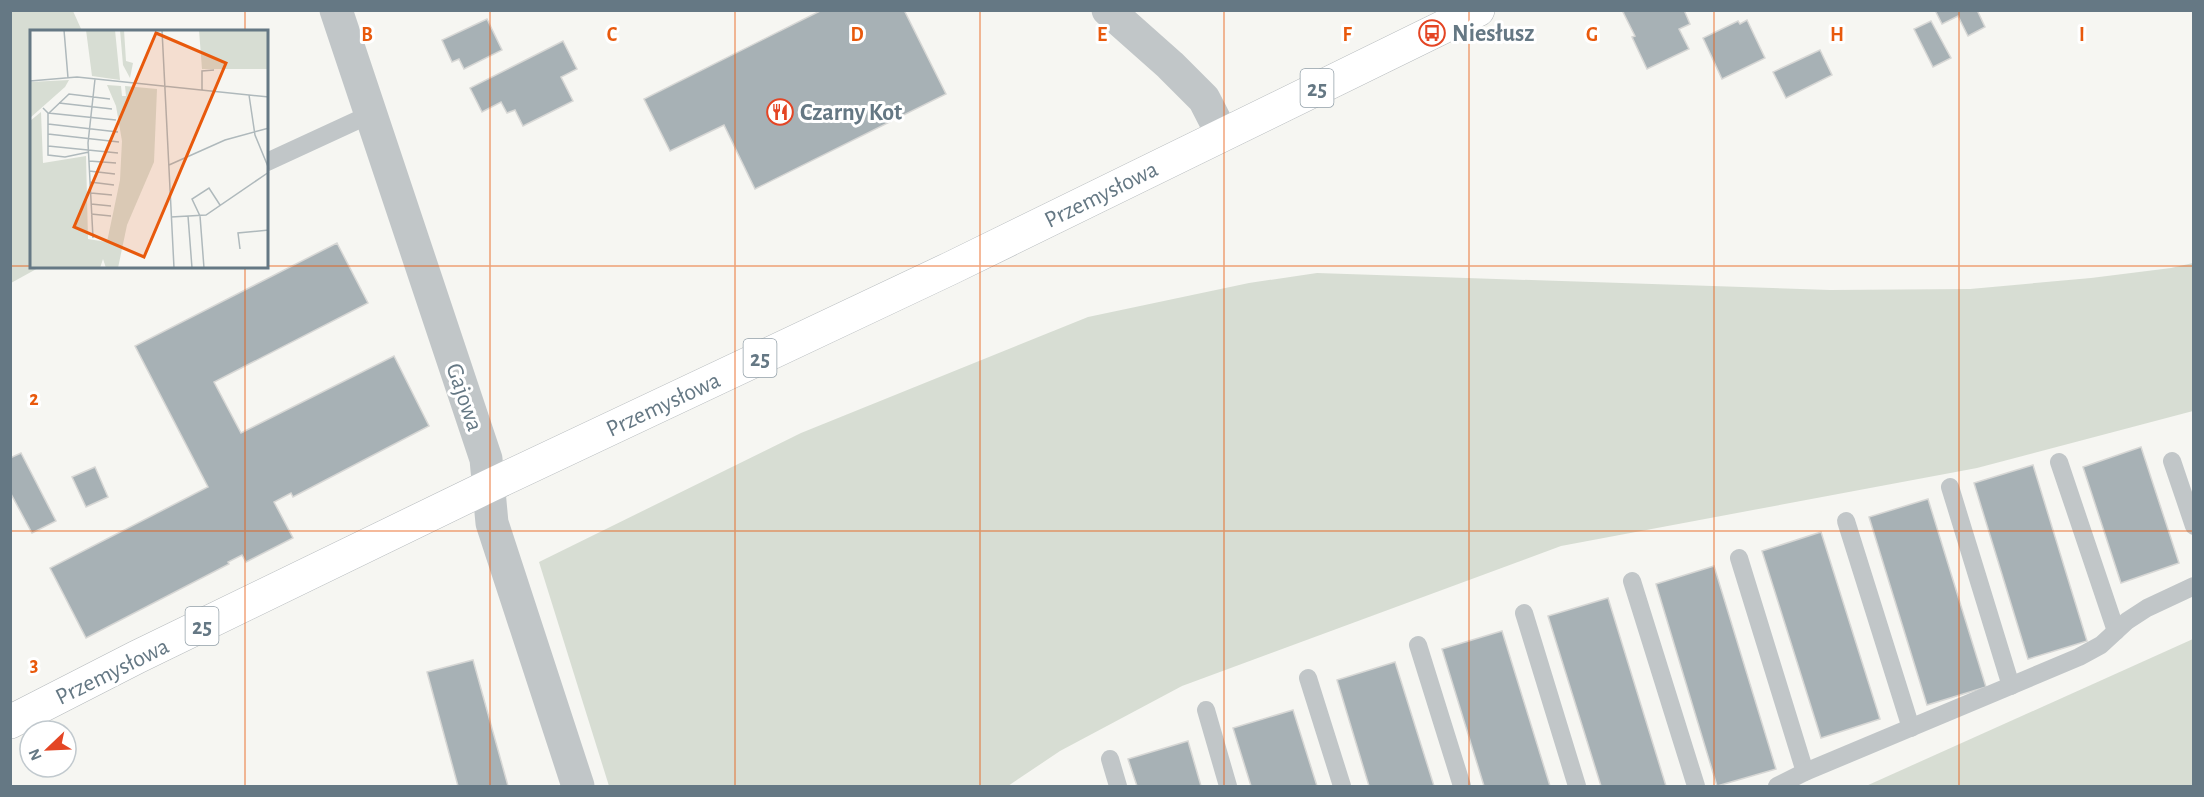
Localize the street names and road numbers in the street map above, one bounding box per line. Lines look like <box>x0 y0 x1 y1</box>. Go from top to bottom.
road number: 25 <box>1300 69 1334 107</box>
street label: Przemysłowa <box>1041 157 1162 233</box>
road number: 25 <box>744 339 777 377</box>
street label: Gajowa <box>441 360 487 434</box>
street label: Przemysłowa <box>603 368 724 442</box>
road number: 25 <box>186 607 218 645</box>
street label: Przemysłowa <box>52 634 173 710</box>

